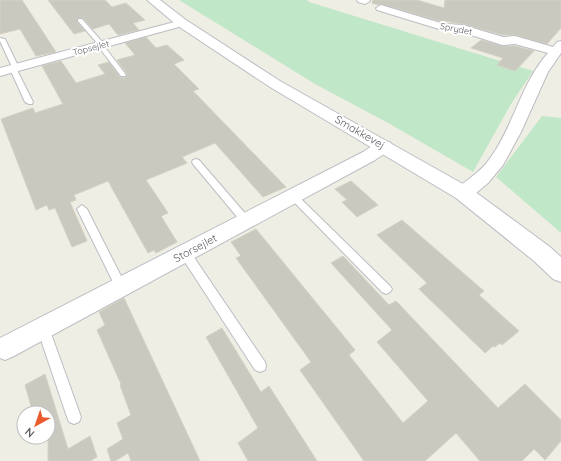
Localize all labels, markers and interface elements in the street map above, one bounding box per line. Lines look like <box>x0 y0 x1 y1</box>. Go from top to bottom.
street label: Sprydet <box>439 20 473 37</box>
street label: Topsejlet <box>72 37 110 58</box>
street label: Smakkevej <box>332 112 388 152</box>
street label: Storsejlet <box>171 231 219 265</box>
north arrow <box>16 405 56 445</box>
text: N <box>22 425 37 441</box>

